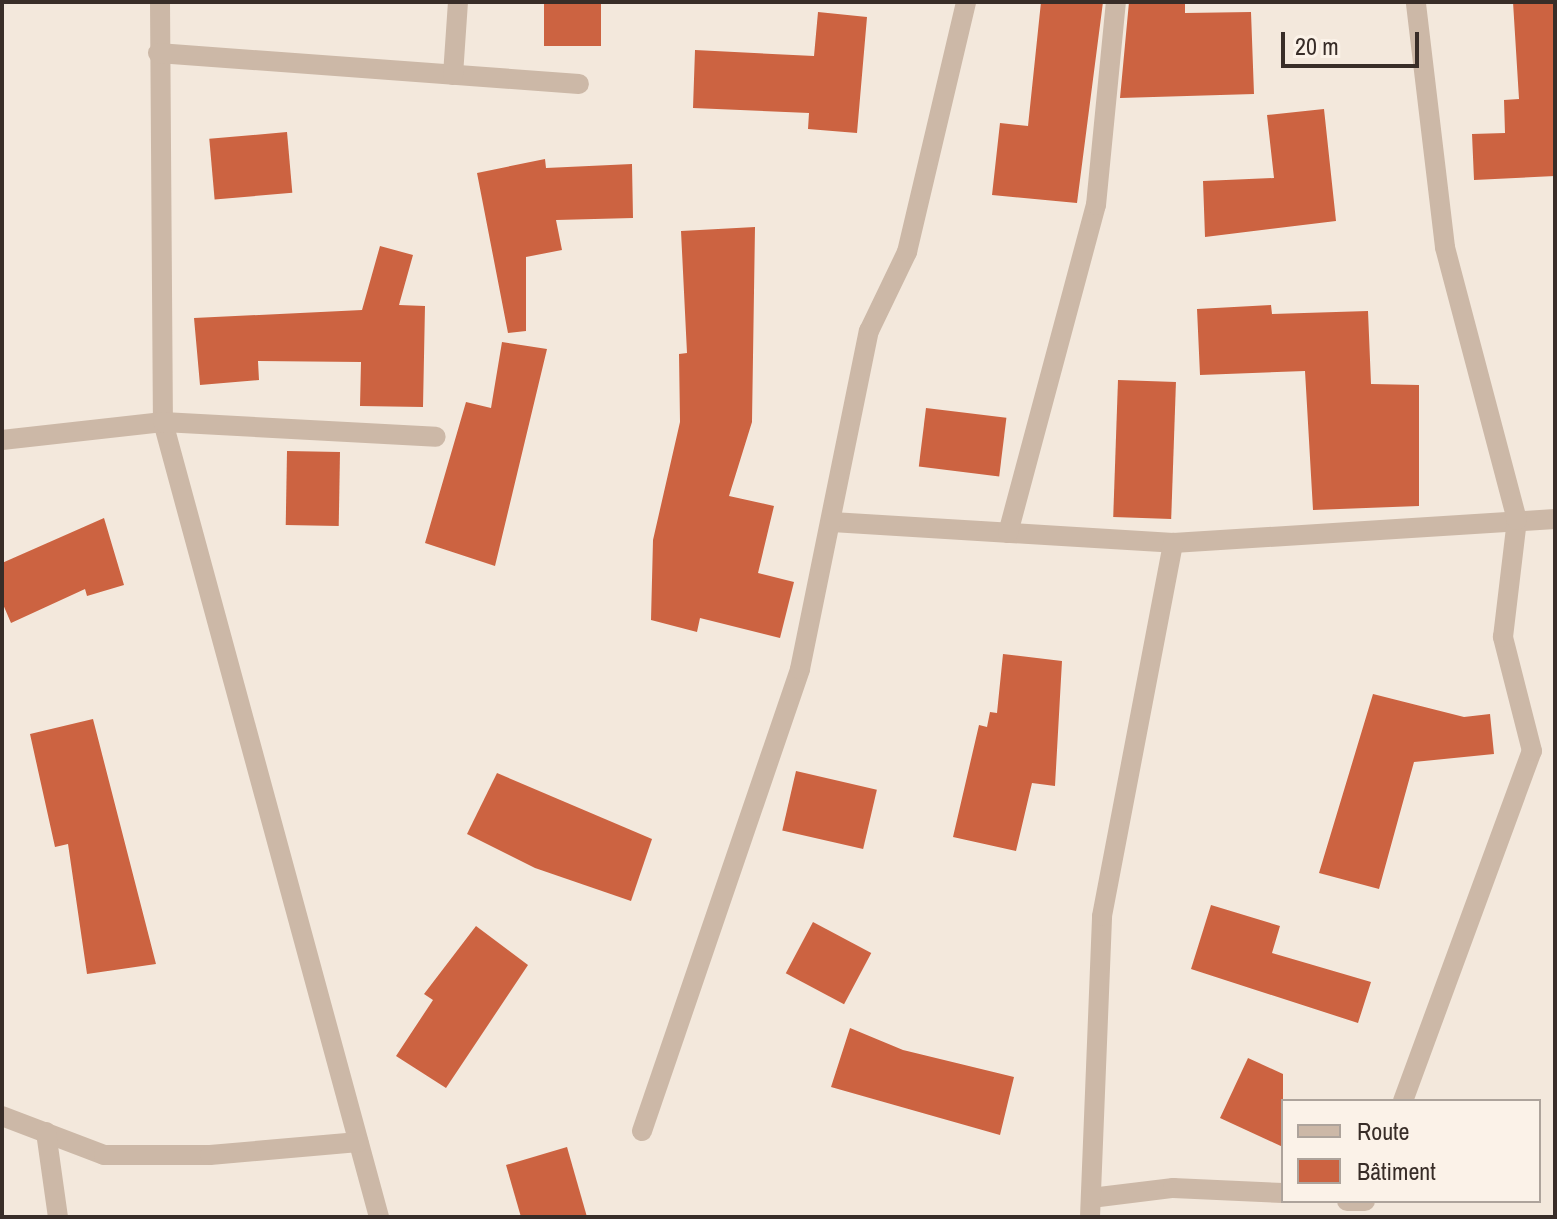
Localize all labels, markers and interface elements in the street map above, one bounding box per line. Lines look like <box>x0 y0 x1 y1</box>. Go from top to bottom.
scale bar <box>1285 16 1423 66</box>
text: 20 m <box>1295 30 1339 62</box>
legend <box>1281 1099 1541 1203</box>
text: Route <box>1357 1115 1410 1147</box>
text: Bâtiment <box>1357 1155 1436 1187</box>

